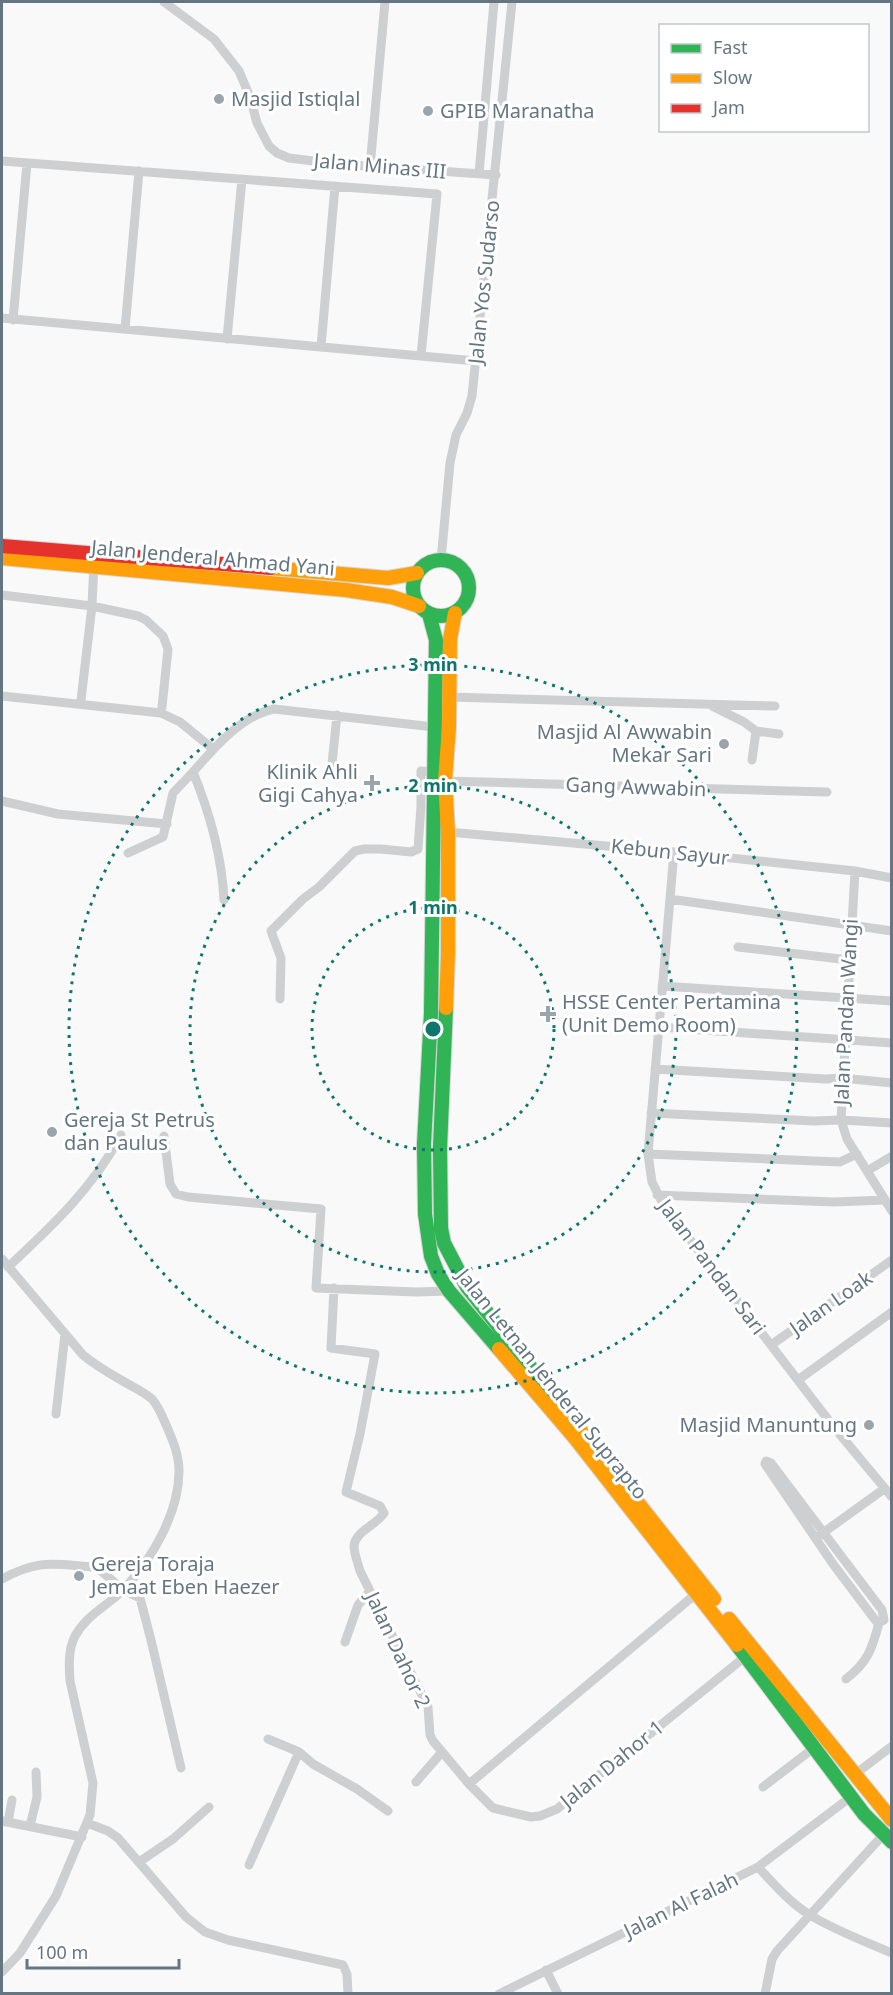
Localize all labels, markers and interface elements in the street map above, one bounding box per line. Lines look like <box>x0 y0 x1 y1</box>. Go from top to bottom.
legend <box>659 24 869 132</box>
text: Fast <box>713 35 748 59</box>
text: Slow <box>713 65 752 89</box>
place label: Masjid Istiqlal <box>231 85 360 112</box>
marker: Masjid Istiqlal <box>212 92 226 106</box>
text: Jam <box>711 95 745 119</box>
place label: GPIB Maranatha <box>440 97 594 124</box>
marker: GPIB Maranatha <box>421 104 435 118</box>
street label: Jalan Minas III <box>311 146 447 185</box>
street label: Jalan Yos Sudarso <box>461 199 506 367</box>
street label: Jalan Jenderal Ahmad Yani <box>88 533 336 582</box>
text: 3 min <box>408 652 458 676</box>
place label: Masjid Al Awwabin Mekar Sari <box>537 718 712 768</box>
marker: Masjid Al Awwabin Mekar Sari <box>717 737 731 751</box>
place label: Klinik Ahli Gigi Cahya <box>258 758 358 808</box>
street label: Gang Awwabin <box>565 771 707 802</box>
text: 2 min <box>408 773 458 797</box>
marker: Klinik Ahli Gigi Cahya <box>363 774 381 792</box>
street label: Kebun Sayur <box>610 832 731 871</box>
text: 1 min <box>408 895 458 919</box>
street label: Jalan Pandan Wangi <box>827 918 864 1108</box>
place label: HSSE Center Pertamina (Unit Demo Room) <box>562 988 781 1038</box>
marker: HSSE Center Pertamina (Unit Demo Room) <box>539 1005 557 1023</box>
centre of rings <box>423 1019 443 1039</box>
place label: Gereja St Petrus dan Paulus <box>64 1106 215 1156</box>
marker: Gereja St Petrus dan Paulus <box>45 1125 59 1139</box>
street label: Jalan Pandan Sari <box>651 1192 772 1340</box>
street label: Jalan Letnan Jenderal Suprapto <box>450 1261 654 1505</box>
street label: Jalan Loak <box>782 1264 878 1342</box>
place label: Masjid Manuntung <box>680 1411 857 1438</box>
marker: Masjid Manuntung <box>862 1418 876 1432</box>
place label: Gereja Toraja Jemaat Eben Haezer <box>89 1550 280 1600</box>
marker: Gereja Toraja Jemaat Eben Haezer <box>72 1569 86 1583</box>
street label: Jalan Dahor 2 <box>359 1585 437 1713</box>
street label: Jalan Dahor 1 <box>553 1714 669 1815</box>
street label: Jalan Al Falah <box>617 1865 742 1945</box>
scale bar <box>27 1932 178 1970</box>
text: 100 m <box>36 1940 88 1964</box>

